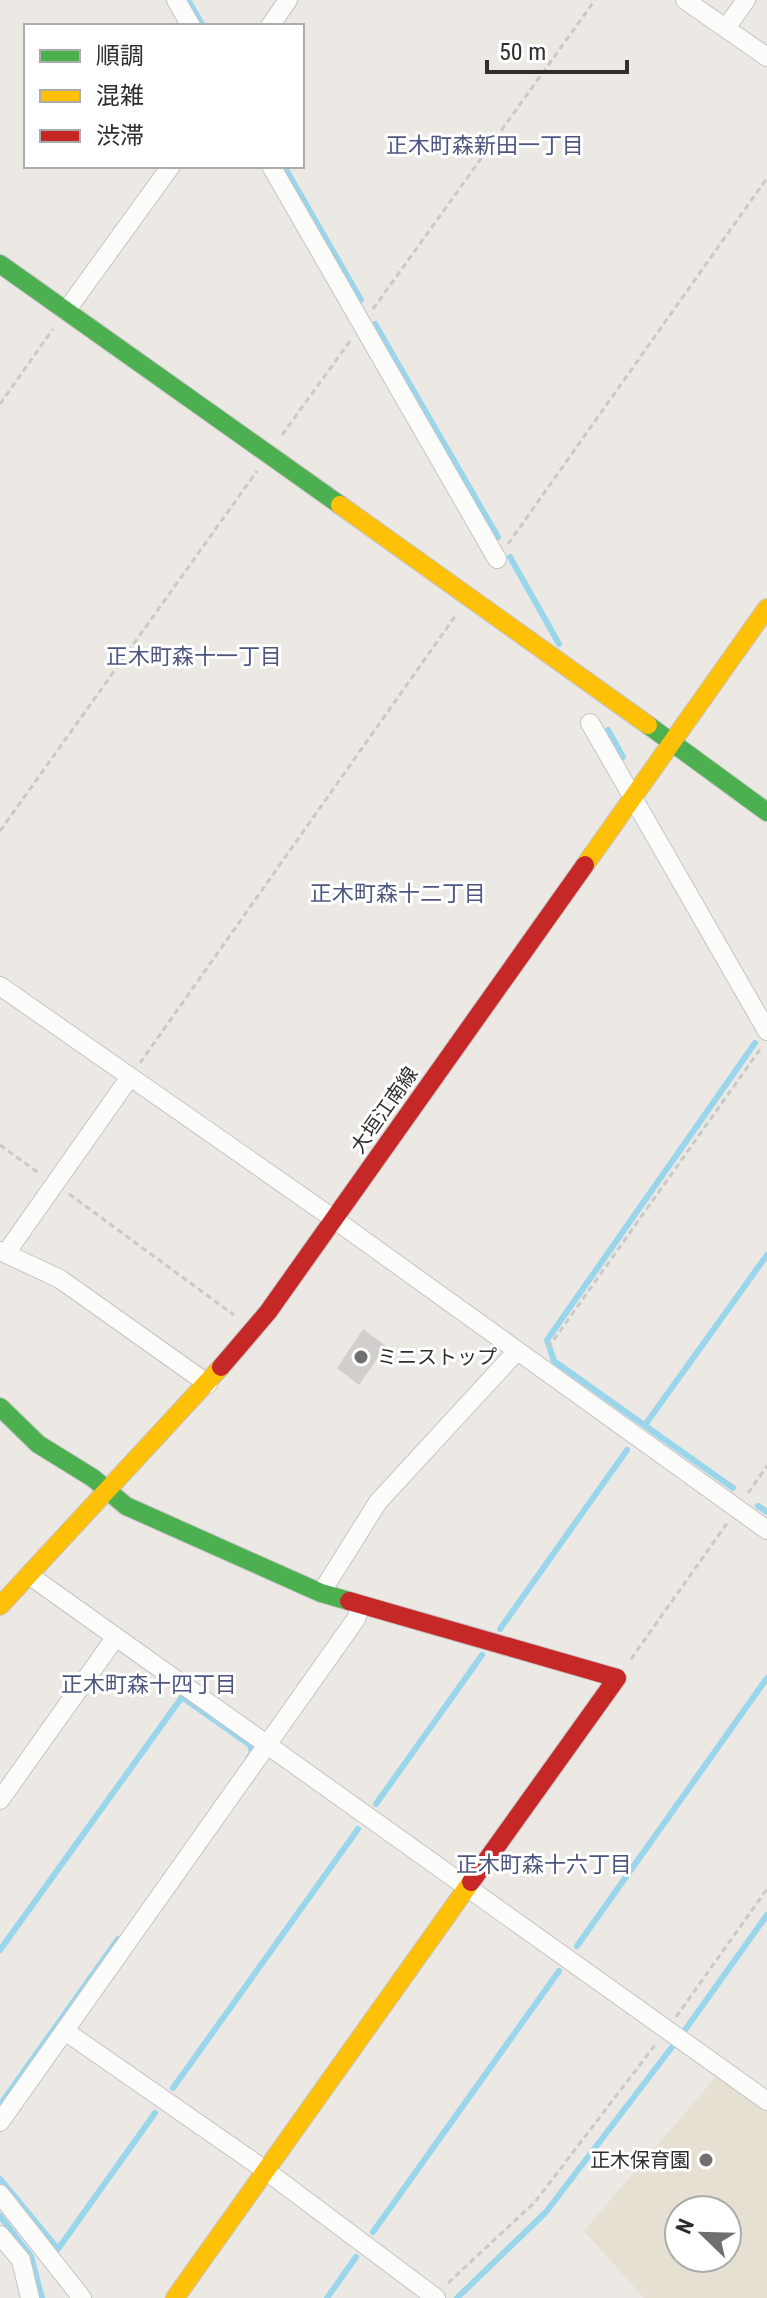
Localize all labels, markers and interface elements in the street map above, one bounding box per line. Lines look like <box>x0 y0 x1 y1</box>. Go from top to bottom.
legend <box>24 24 304 168</box>
scale bar <box>487 24 627 74</box>
text: 50 m <box>499 38 546 66</box>
text: 順調 <box>96 42 144 70</box>
text: 混雑 <box>96 82 144 110</box>
text: 渋滞 <box>96 122 144 150</box>
district label: 正木町森新田一丁目 <box>386 133 584 158</box>
district label: 正木町森十一丁目 <box>106 644 282 669</box>
district label: 正木町森十二丁目 <box>310 881 486 906</box>
street label: 大垣江南線 <box>345 1062 423 1158</box>
place label: ミニストップ <box>377 1345 497 1369</box>
marker: ミニストップ <box>352 1348 370 1366</box>
district label: 正木町森十四丁目 <box>61 1672 237 1697</box>
district label: 正木町森十六丁目 <box>456 1852 632 1877</box>
place label: 正木保育園 <box>590 2148 690 2172</box>
marker: 正木保育園 <box>697 2151 715 2169</box>
north arrow <box>663 2194 743 2274</box>
text: N <box>671 2215 699 2237</box>

